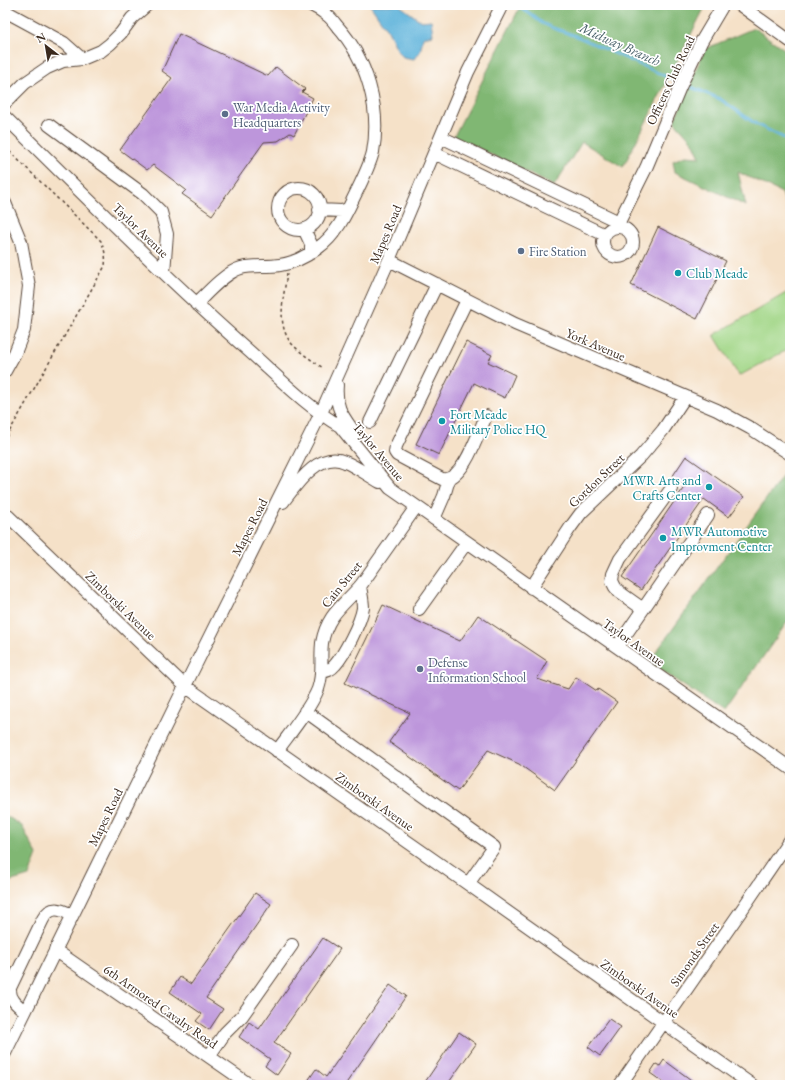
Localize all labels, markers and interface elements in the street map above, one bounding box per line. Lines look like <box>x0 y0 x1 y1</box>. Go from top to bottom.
water label: Midway Branch <box>576 18 663 70</box>
north arrow <box>26 26 66 66</box>
text: N <box>33 29 48 46</box>
street label: Officers Club Road <box>642 32 699 128</box>
place label: War Media Activity Headquarters <box>233 99 330 131</box>
marker: War Media Activity Headquarters <box>220 109 230 119</box>
street label: Taylor Avenue <box>109 199 172 261</box>
street label: Mapes Road <box>365 202 406 266</box>
place label: Fire Station <box>529 243 587 260</box>
marker: Fire Station <box>516 246 526 256</box>
place label: Club Meade <box>686 265 748 282</box>
marker: Club Meade <box>673 268 683 278</box>
street label: York Avenue <box>563 324 628 365</box>
place label: Fort Meade Military Police HQ <box>450 406 547 438</box>
marker: Fort Meade Military Police HQ <box>437 416 447 426</box>
street label: Taylor Avenue <box>349 418 408 484</box>
street label: Gordon Street <box>565 449 628 511</box>
place label: MWR Arts and Crafts Center <box>623 472 702 504</box>
marker: MWR Arts and Crafts Center <box>704 482 714 492</box>
street label: Mapes Road <box>228 495 271 559</box>
place label: MWR Automotive Improvment Center <box>671 523 773 555</box>
marker: MWR Automotive Improvment Center <box>658 533 668 543</box>
street label: Cain Street <box>317 557 366 611</box>
street label: Zimborski Avenue <box>82 567 160 643</box>
street label: Taylor Avenue <box>599 615 668 670</box>
place label: Defense Information School <box>428 654 526 686</box>
marker: Defense Information School <box>415 664 425 674</box>
street label: Zimborski Avenue <box>332 768 417 835</box>
street label: Mapes Road <box>84 785 127 849</box>
street label: Simonds Street <box>666 919 723 990</box>
street label: Zimborski Avenue <box>597 955 682 1022</box>
street label: 6th Armored Cavalry Road <box>100 961 222 1053</box>

